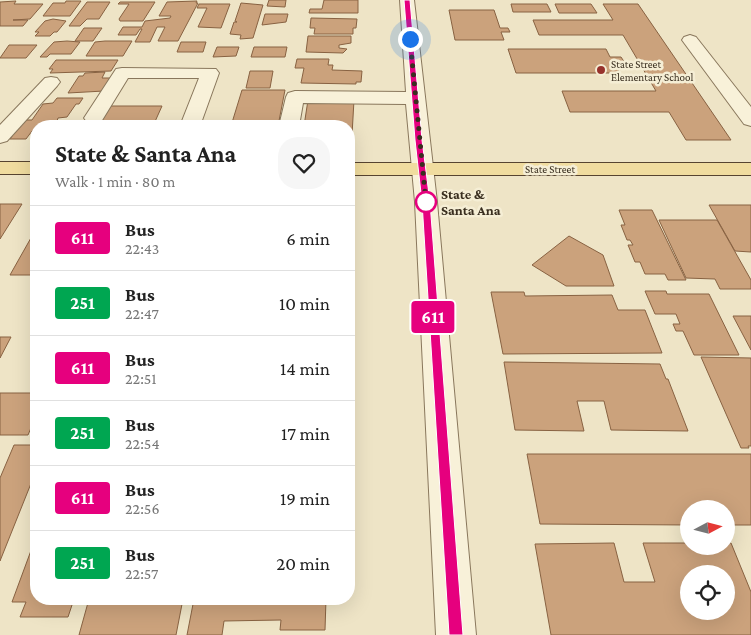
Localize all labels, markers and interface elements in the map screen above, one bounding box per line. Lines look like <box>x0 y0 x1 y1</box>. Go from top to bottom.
your location <box>398 27 423 52</box>
place label: State Street Elementary School <box>611 58 694 84</box>
marker: State Street Elementary School <box>595 64 607 76</box>
button: heart <box>278 137 330 189</box>
text: State & Santa Ana <box>55 140 236 167</box>
street label: State Street <box>525 163 575 175</box>
text: Walk · 1 min · 80 m <box>55 173 175 190</box>
place label: State & Santa Ana <box>441 186 501 218</box>
marker: State & Santa Ana <box>415 191 437 213</box>
text: Bus <box>125 219 155 240</box>
text: 611 <box>71 228 94 248</box>
text: 6 min <box>286 228 330 249</box>
text: 22:43 <box>125 240 159 257</box>
text: Bus <box>125 284 155 305</box>
text: 251 <box>70 293 95 313</box>
text: 10 min <box>279 293 330 314</box>
line badge: 611 <box>404 301 462 333</box>
text: 22:47 <box>125 305 159 322</box>
text: 611 <box>421 307 445 327</box>
text: Bus <box>125 349 155 370</box>
text: 611 <box>71 358 94 378</box>
text: 14 min <box>280 358 330 379</box>
text: 22:51 <box>125 370 157 387</box>
text: Bus <box>125 414 155 435</box>
text: 251 <box>70 423 95 443</box>
text: 17 min <box>281 423 330 444</box>
text: 22:54 <box>125 435 160 452</box>
text: Bus <box>125 479 155 500</box>
text: 611 <box>71 488 94 508</box>
text: 19 min <box>280 488 330 509</box>
text: 22:56 <box>125 500 160 517</box>
north arrow <box>680 500 735 555</box>
map controls <box>680 500 735 620</box>
text: Bus <box>125 544 155 565</box>
text: 251 <box>70 553 95 573</box>
text: 20 min <box>276 553 330 574</box>
text: 22:57 <box>125 565 158 582</box>
button: locate <box>680 565 735 620</box>

